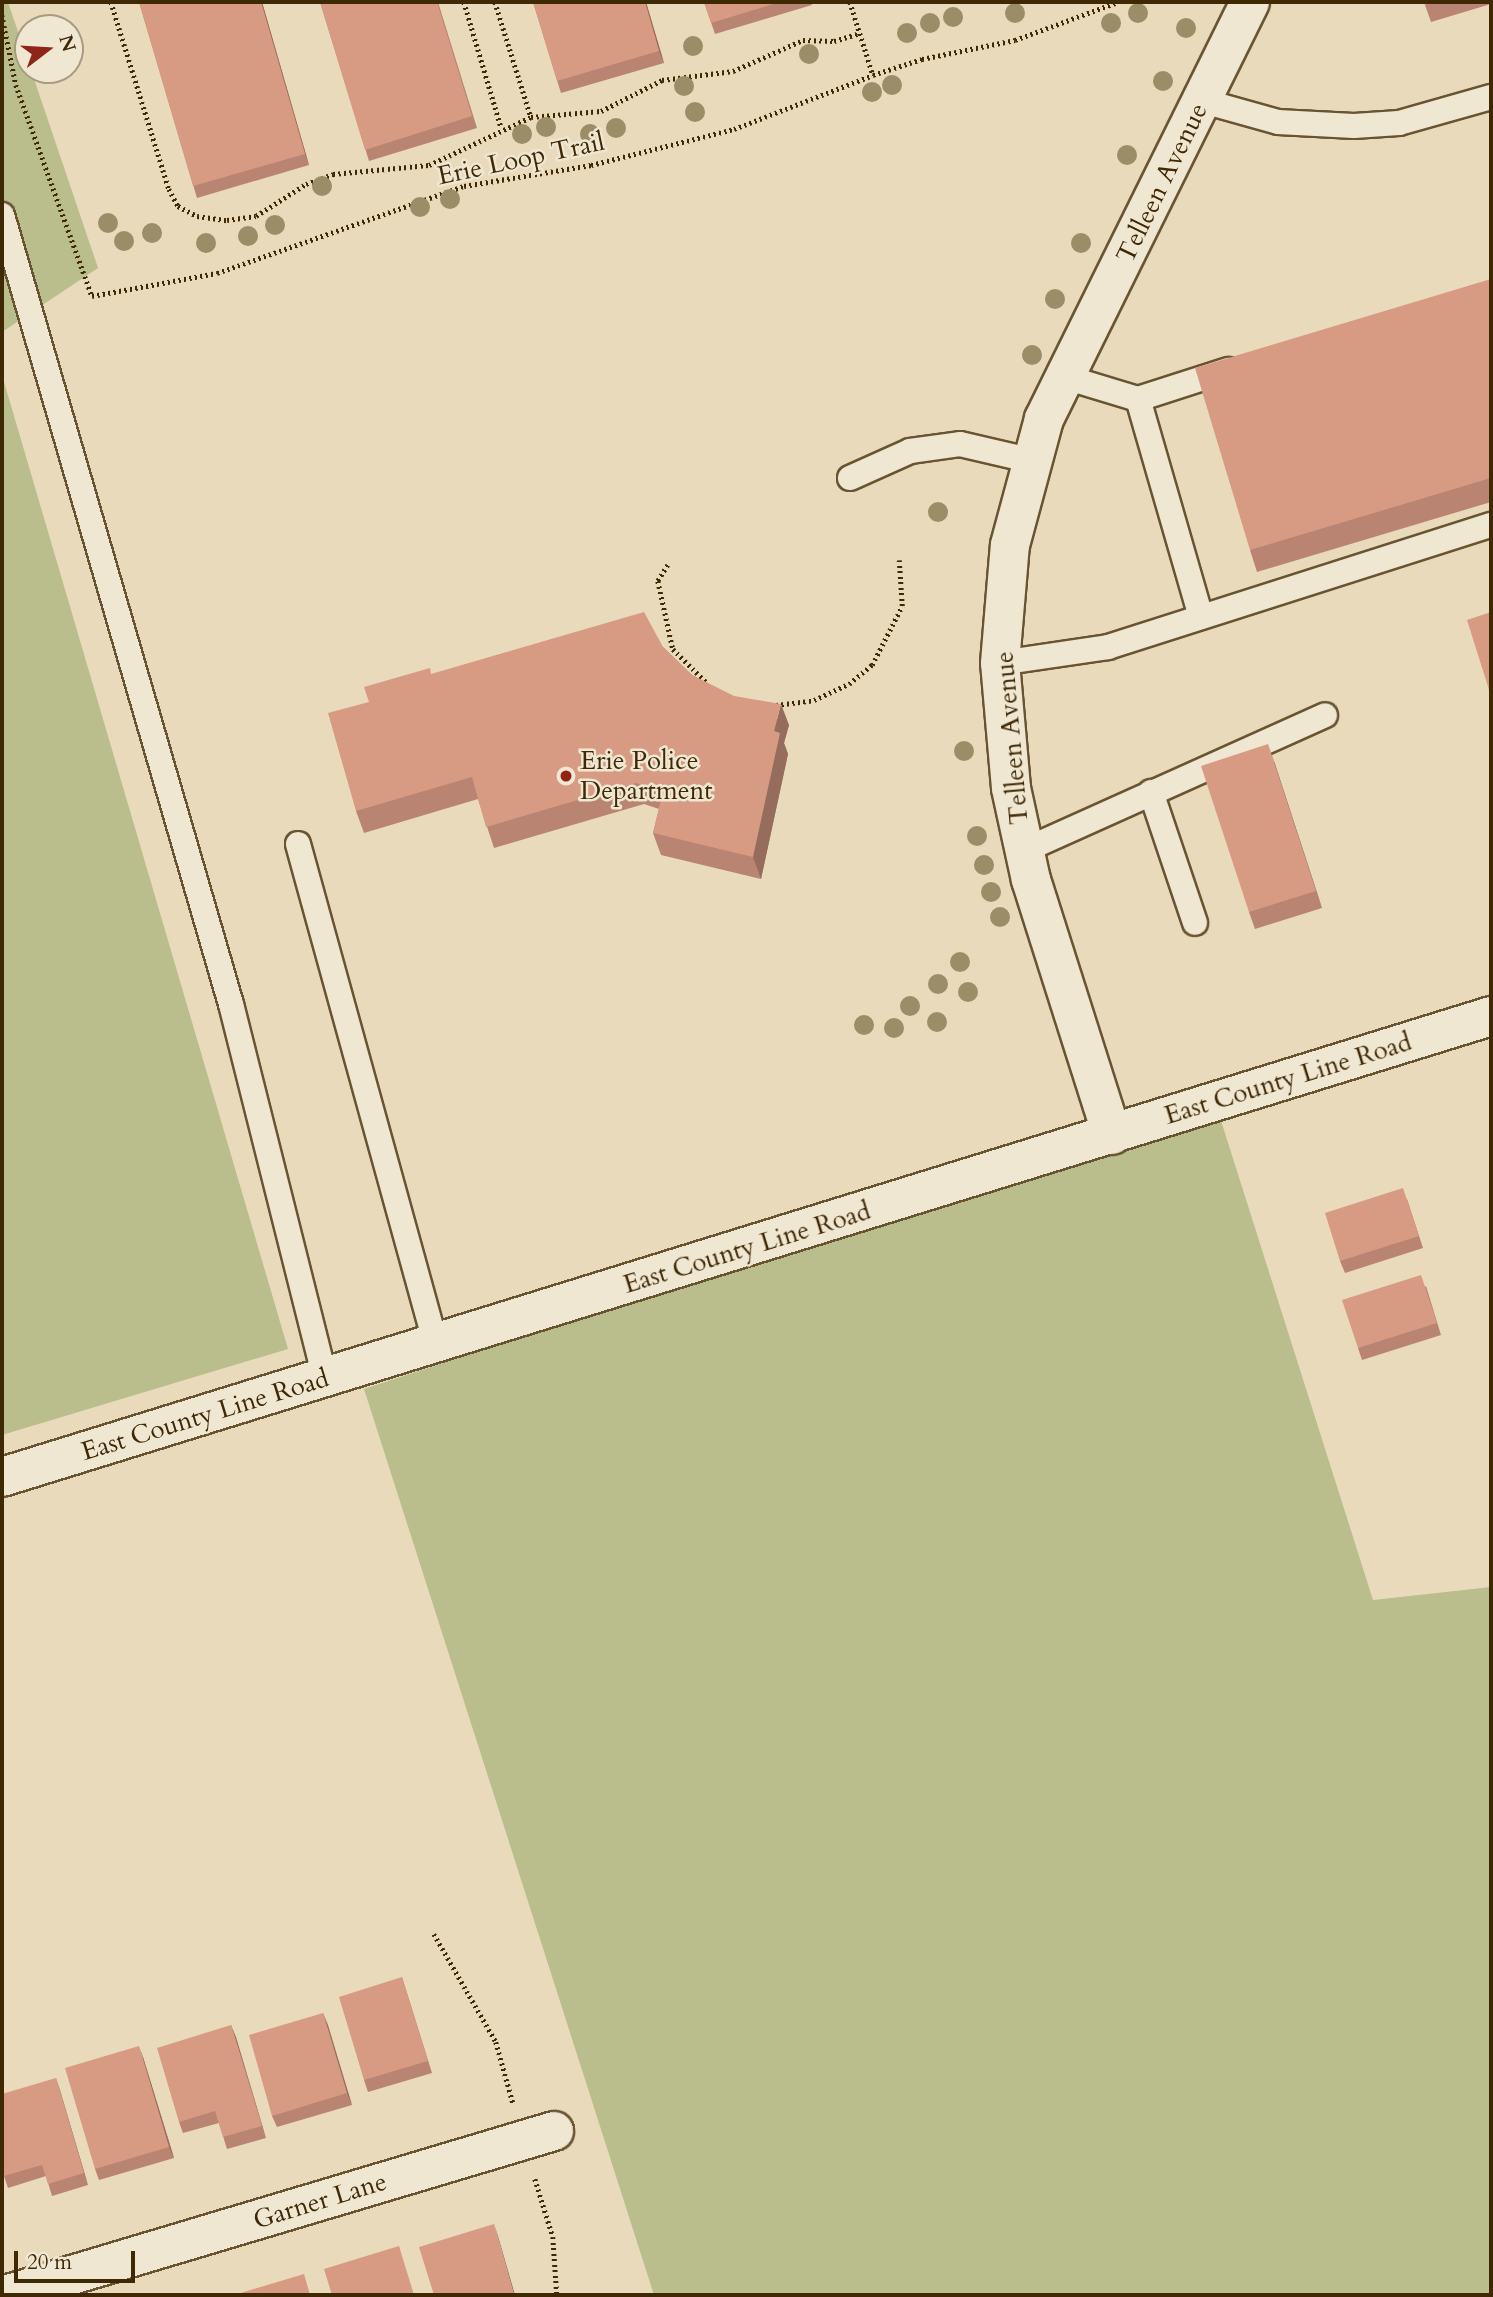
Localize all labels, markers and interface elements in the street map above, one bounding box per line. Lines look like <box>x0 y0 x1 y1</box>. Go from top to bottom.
north arrow <box>14 14 84 84</box>
text: N <box>52 32 82 55</box>
street label: Telleen Avenue <box>1110 98 1214 268</box>
street label: Erie Loop Trail <box>435 126 607 192</box>
street label: Telleen Avenue <box>989 650 1035 826</box>
place label: Erie Police Department <box>580 745 712 806</box>
marker: Erie Police Department <box>558 768 574 784</box>
street label: East County Line Road <box>1161 1027 1415 1131</box>
street label: East County Line Road <box>620 1196 874 1300</box>
street label: East County Line Road <box>78 1363 332 1467</box>
street label: Garner Lane <box>250 2166 390 2236</box>
scale bar <box>18 2238 138 2282</box>
text: 20 m <box>27 2248 72 2277</box>

